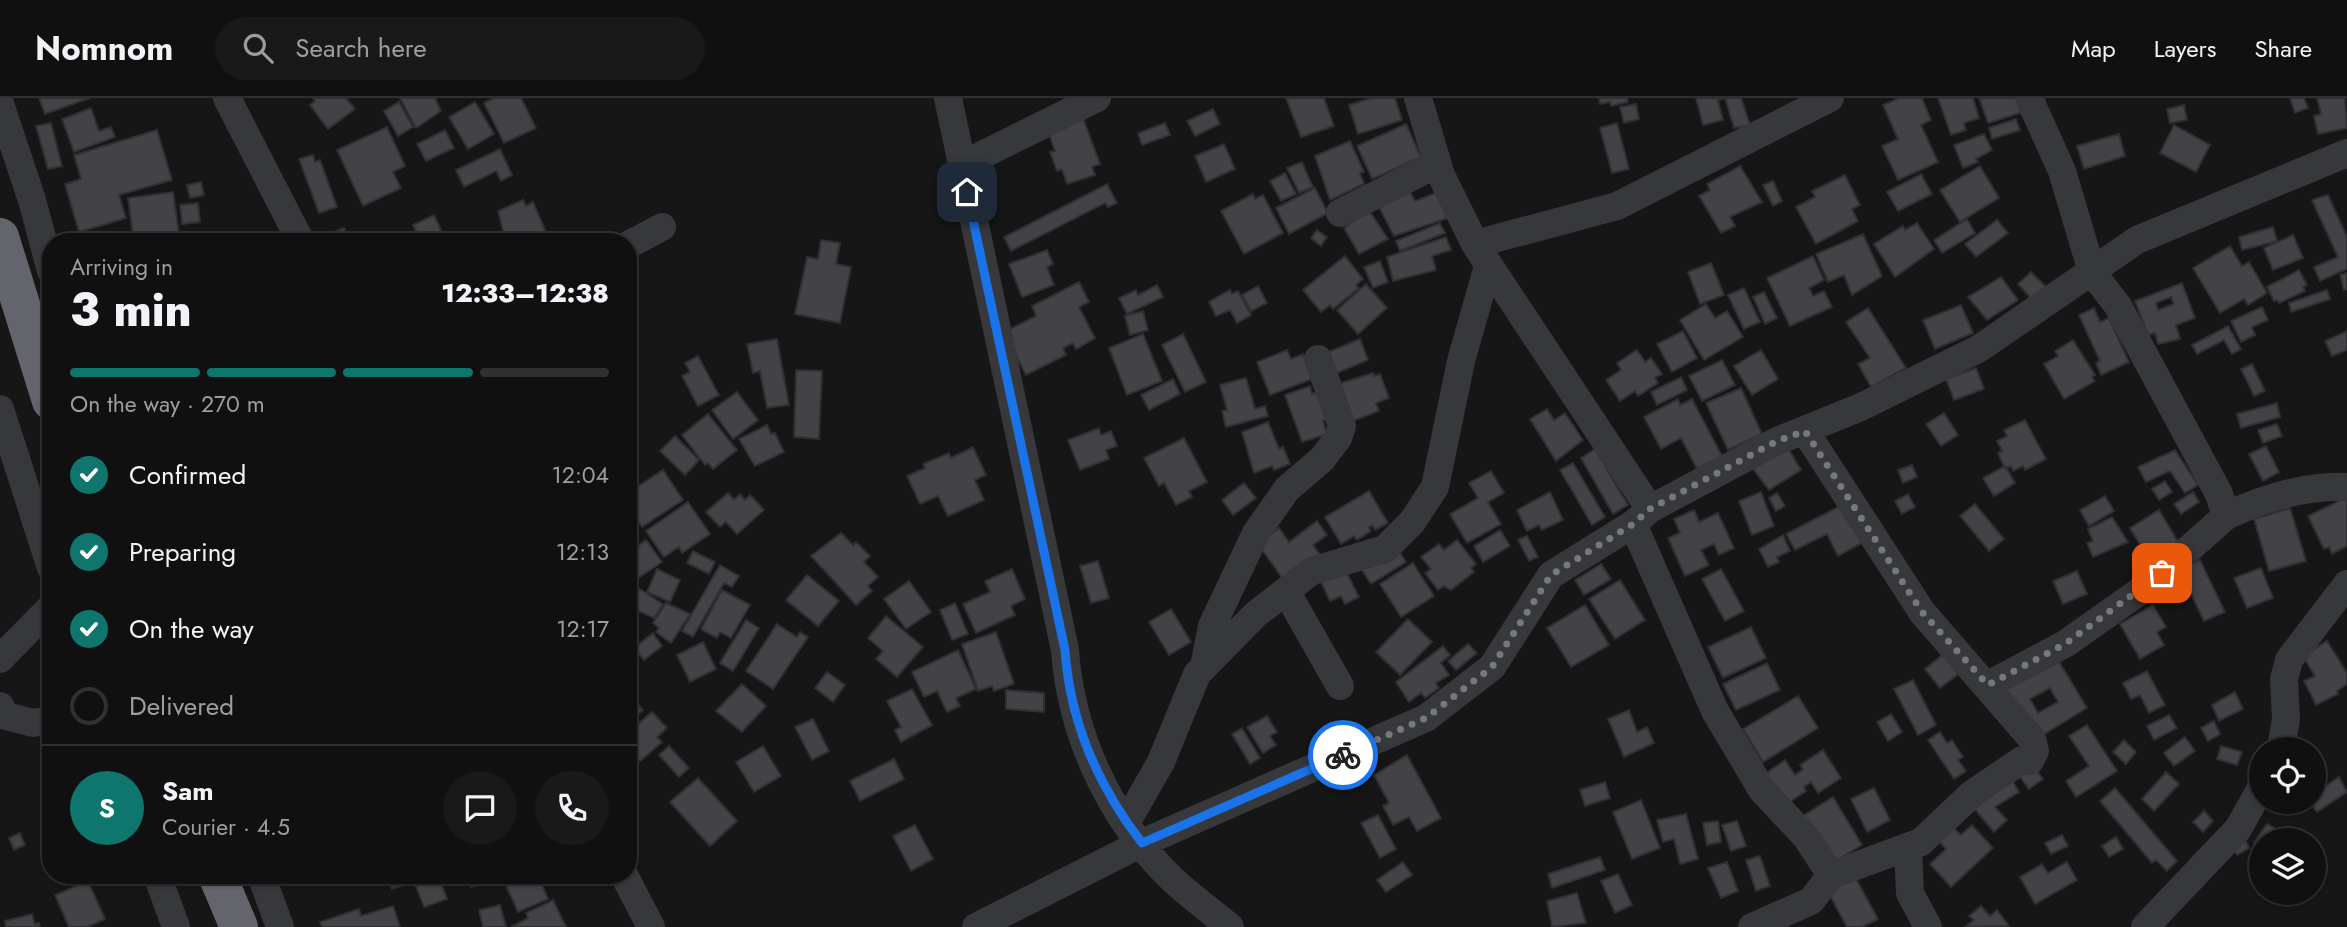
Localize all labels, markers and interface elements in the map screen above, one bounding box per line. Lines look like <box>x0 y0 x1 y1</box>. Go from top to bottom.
search box <box>215 17 705 80</box>
text: Nomnom <box>35 25 173 72</box>
icon: search <box>239 29 277 67</box>
text: Search here <box>295 29 427 67</box>
text: Map <box>2071 31 2116 66</box>
text: Layers <box>2154 31 2216 66</box>
text: Share <box>2254 31 2312 66</box>
pin <box>937 162 997 222</box>
icon: home <box>948 173 986 211</box>
text: Arriving in <box>70 250 173 284</box>
text: 12:33–12:38 <box>441 274 609 312</box>
text: 3 min <box>70 277 192 343</box>
text: On the way · 270 m <box>70 387 265 421</box>
icon: check <box>70 456 108 494</box>
text: Confirmed <box>129 456 246 494</box>
text: 12:04 <box>551 458 609 492</box>
icon: check <box>70 533 108 571</box>
text: Preparing <box>129 533 236 571</box>
text: 12:13 <box>556 535 609 569</box>
pin <box>2132 543 2192 603</box>
icon: bag <box>2143 554 2181 592</box>
icon: check <box>70 610 108 648</box>
text: On the way <box>129 610 254 648</box>
text: 12:17 <box>556 612 609 646</box>
text: Delivered <box>129 687 234 725</box>
courier <box>1308 720 1378 790</box>
icon: bike <box>1324 736 1362 774</box>
map controls <box>2249 737 2326 905</box>
button: locate <box>2249 737 2326 814</box>
button: chat <box>443 771 517 845</box>
button: phone <box>535 771 609 845</box>
text: Sam <box>162 772 214 810</box>
text: S <box>99 789 115 827</box>
text: Courier · 4.5 <box>162 810 290 844</box>
button: layers <box>2249 828 2326 905</box>

